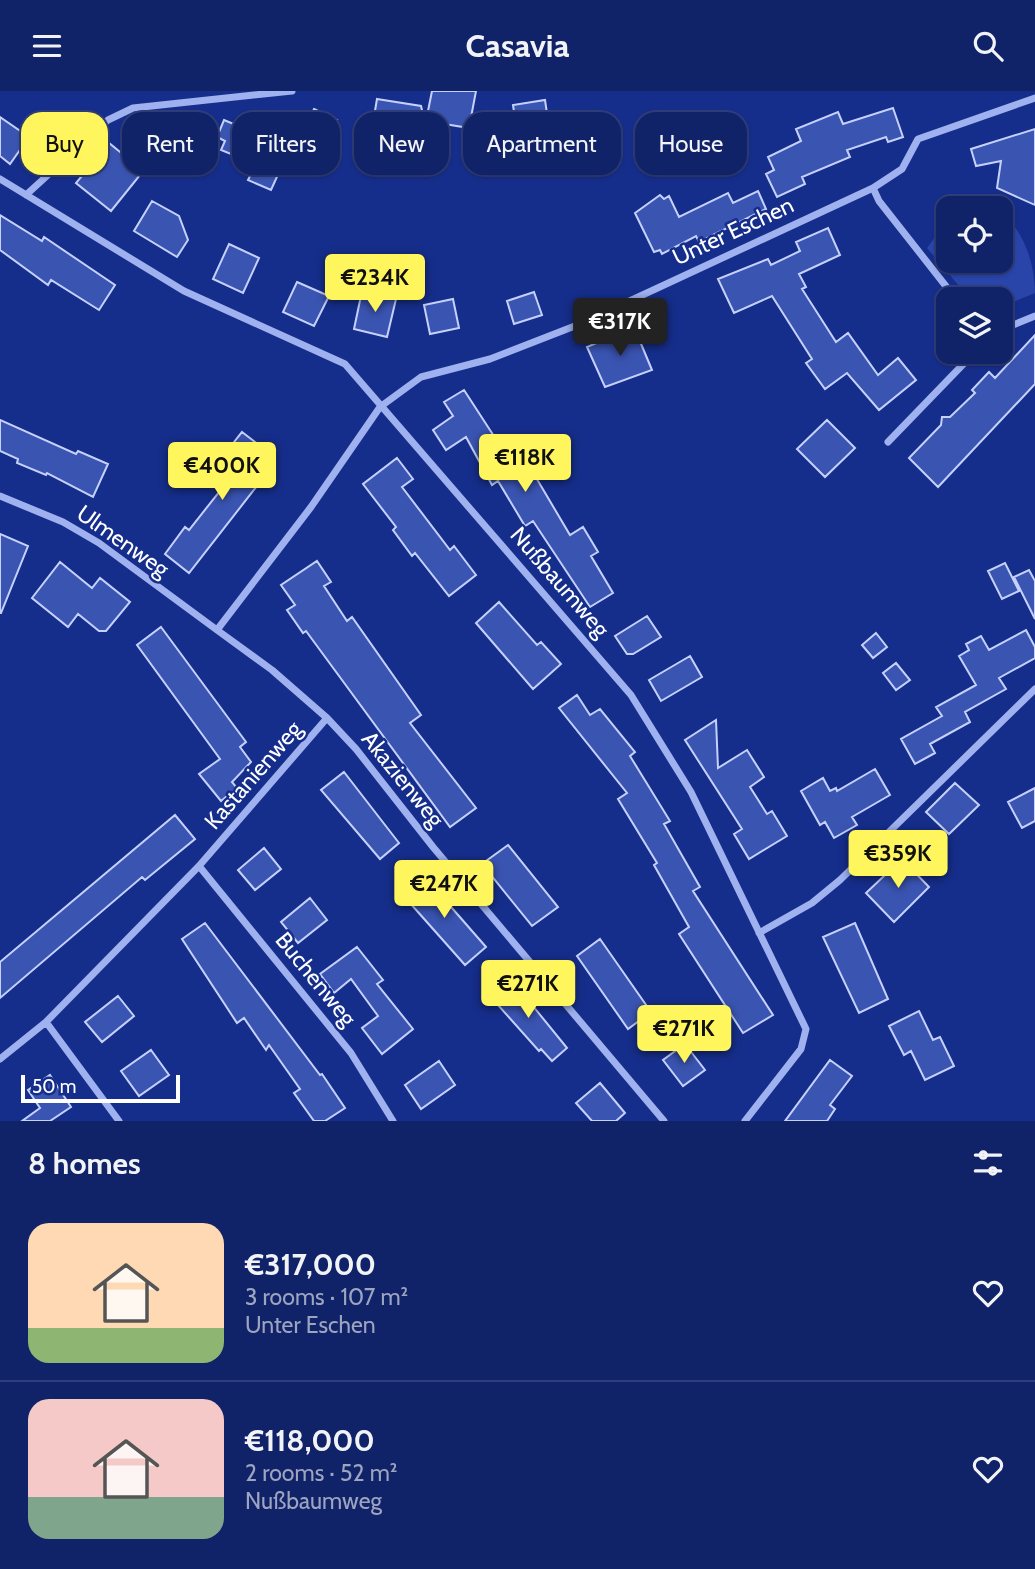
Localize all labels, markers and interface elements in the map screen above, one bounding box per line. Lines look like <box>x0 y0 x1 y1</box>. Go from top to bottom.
text: Casavia <box>466 26 569 65</box>
icon: menu <box>28 27 66 65</box>
icon: search <box>969 27 1007 65</box>
chip: Buy <box>21 112 108 175</box>
chip: Rent <box>122 112 218 175</box>
chip: Filters <box>232 112 340 175</box>
chip: New <box>354 112 449 175</box>
chip: Apartment <box>463 112 621 175</box>
chip: House <box>635 112 747 175</box>
street label: Unter Eschen <box>668 191 798 271</box>
map controls <box>936 196 1013 364</box>
button: locate <box>936 196 1013 273</box>
pin: €234K <box>326 255 424 314</box>
text: €234K <box>341 263 409 291</box>
button: layers <box>936 287 1013 364</box>
pin: €317K <box>571 299 669 358</box>
text: €317K <box>589 307 651 335</box>
pin: €118K <box>476 435 574 494</box>
pin: €400K <box>173 443 271 502</box>
text: €118K <box>495 443 555 471</box>
text: €400K <box>184 451 260 479</box>
street label: Ulmenweg <box>71 499 175 583</box>
street label: Nußbaumweg <box>505 521 616 643</box>
street label: Kastanienweg <box>198 715 308 835</box>
street label: Akazienweg <box>356 725 451 833</box>
pin: €359K <box>849 831 947 890</box>
text: €359K <box>865 839 931 867</box>
pin: €247K <box>395 861 493 920</box>
text: €247K <box>410 869 478 897</box>
street label: Buchenweg <box>270 926 363 1032</box>
pin: €271K <box>479 961 577 1020</box>
text: €271K <box>497 969 559 997</box>
pin: €271K <box>635 1005 733 1065</box>
text: €271K <box>653 1014 715 1042</box>
scale bar <box>21 1072 180 1104</box>
text: 50 m <box>32 1075 76 1098</box>
icon: filters <box>969 1144 1007 1182</box>
text: 8 homes <box>28 1145 141 1182</box>
text: €317,000 <box>245 1246 376 1283</box>
icon: home <box>84 1251 168 1335</box>
icon: heart <box>969 1274 1007 1312</box>
text: 3 rooms · 107 m² <box>245 1283 408 1311</box>
text: Unter Eschen <box>245 1311 376 1339</box>
text: €118,000 <box>245 1422 375 1459</box>
icon: home <box>84 1427 168 1511</box>
icon: heart <box>969 1450 1007 1488</box>
text: 2 rooms · 52 m² <box>245 1459 398 1487</box>
text: Nußbaumweg <box>245 1487 382 1515</box>

